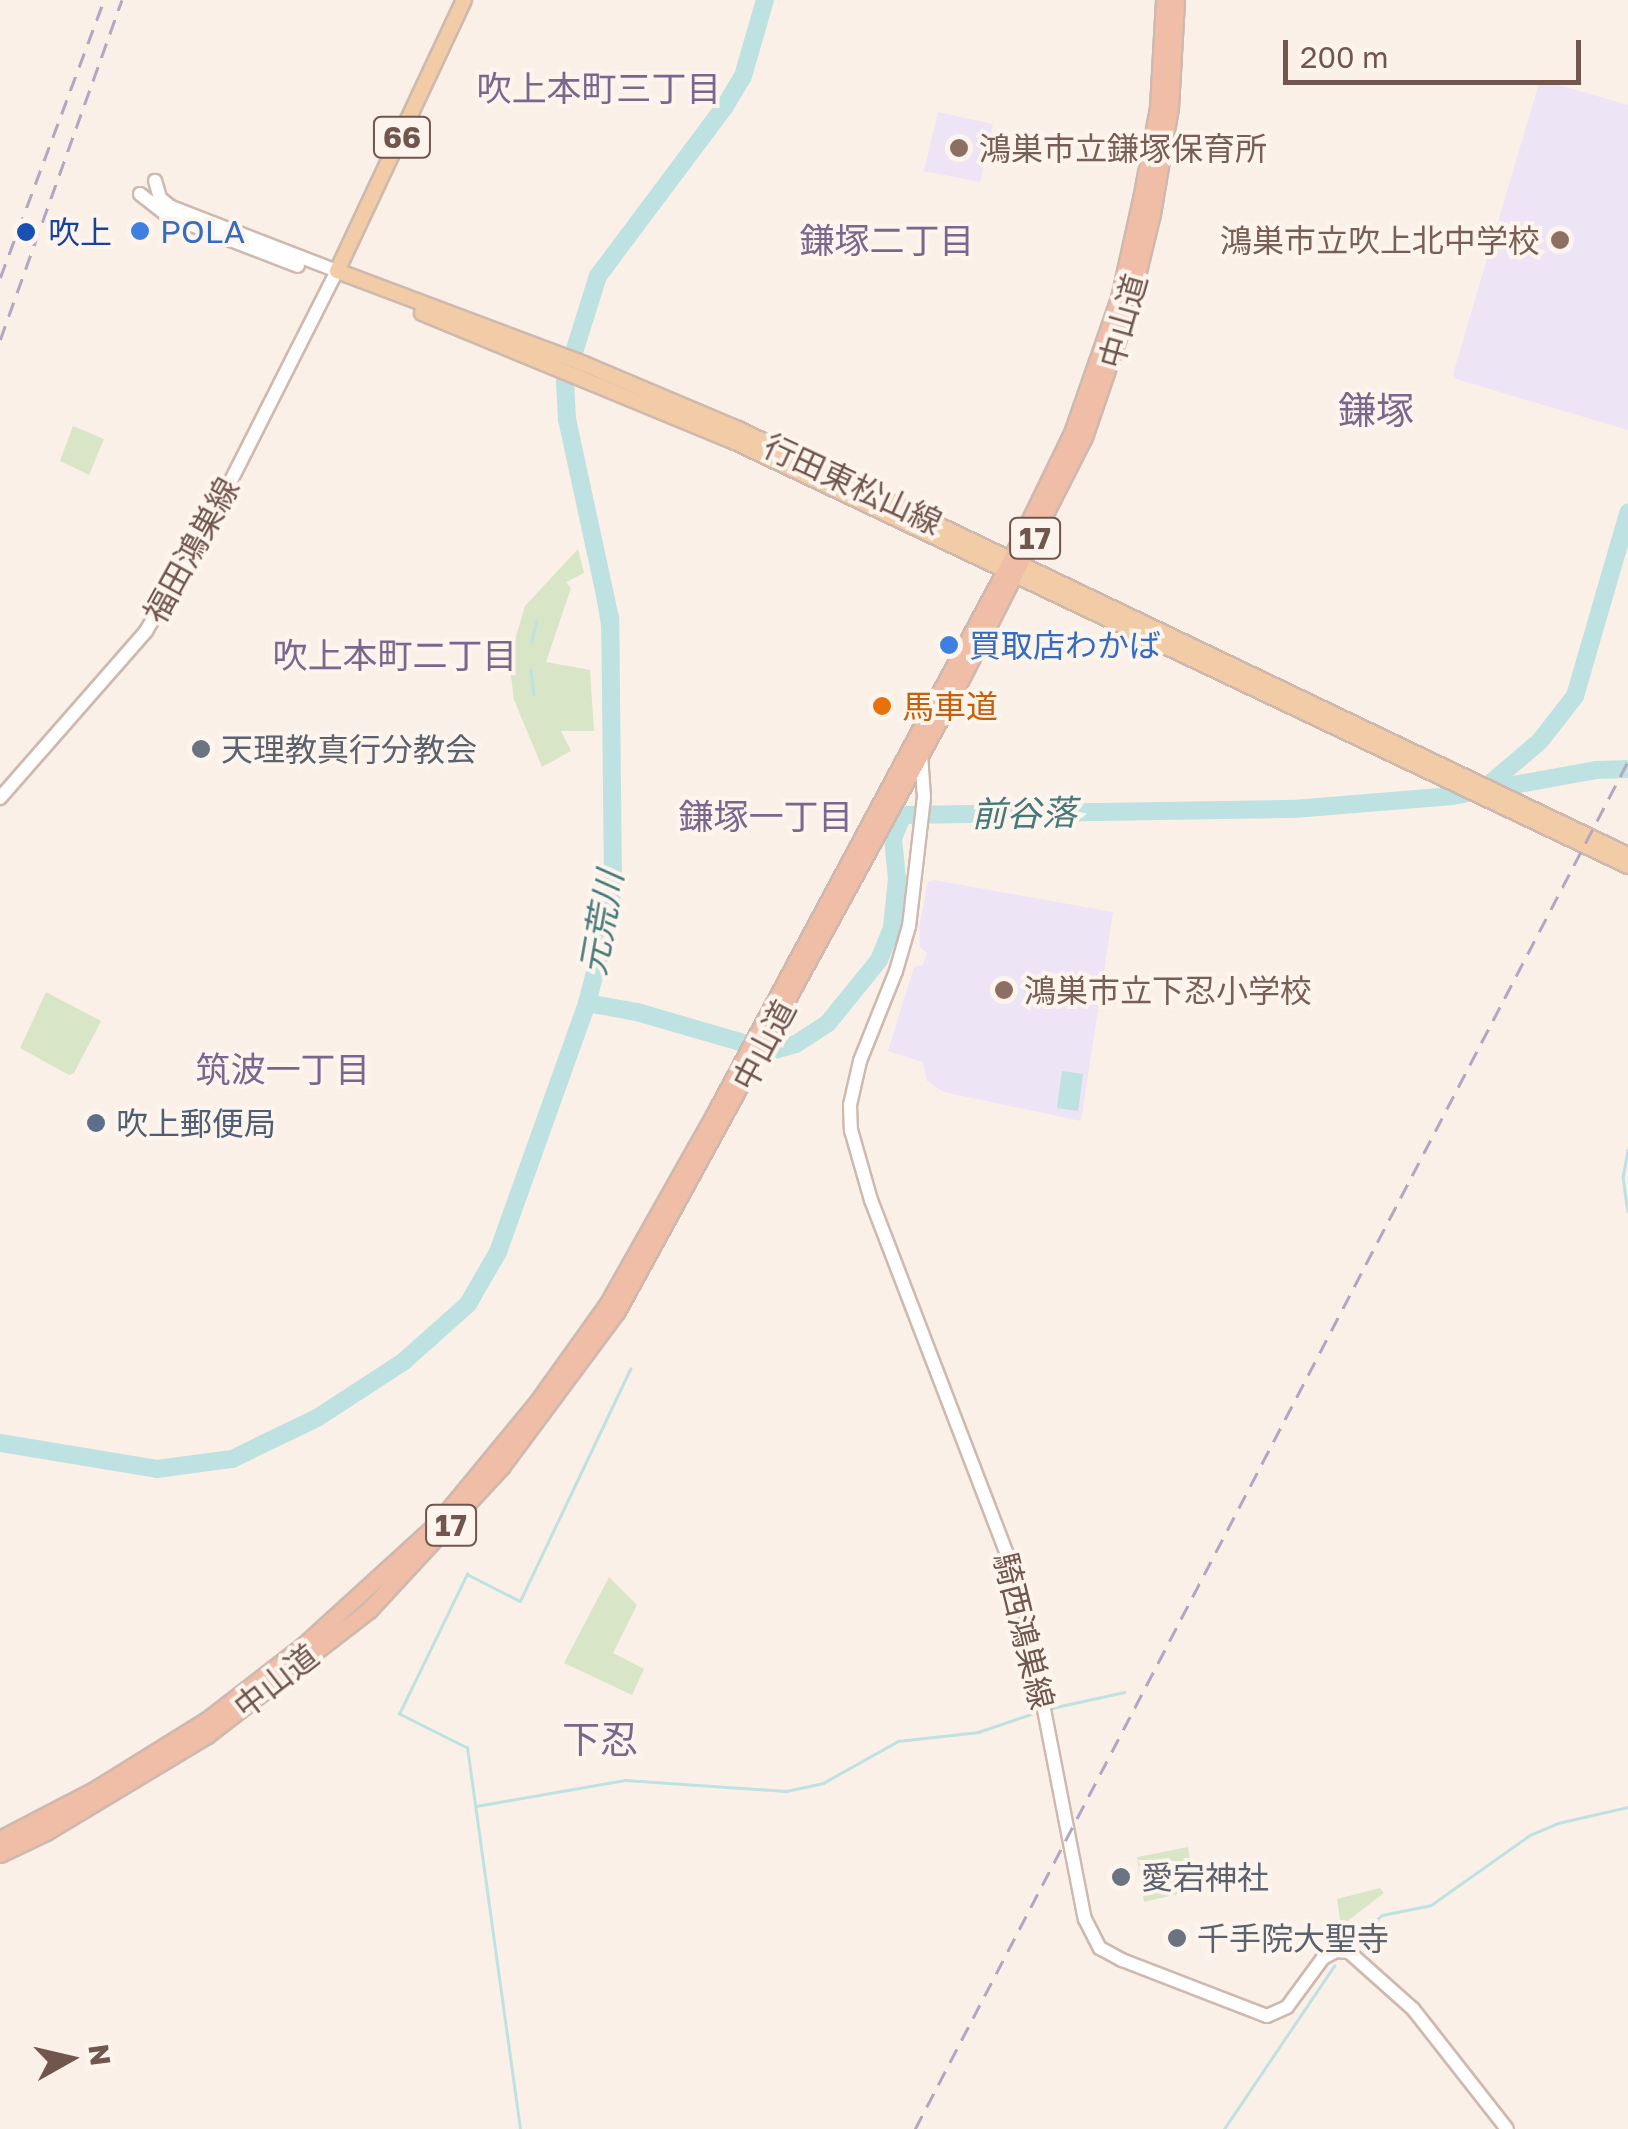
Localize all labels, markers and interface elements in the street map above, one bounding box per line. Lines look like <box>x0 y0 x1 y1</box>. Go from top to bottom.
scale bar <box>1288 20 1586 82</box>
text: 200 m <box>1300 39 1389 75</box>
district label: 吹上本町三丁目 <box>477 67 721 109</box>
road number: 66 <box>372 112 432 162</box>
place label: 鴻巣市立鎌塚保育所 <box>979 129 1267 167</box>
marker: 鴻巣市立鎌塚保育所 <box>948 137 970 159</box>
place label: POLA <box>160 212 245 250</box>
place label: 吹上 <box>48 213 112 251</box>
marker: 吹上 <box>13 219 39 245</box>
district label: 鎌塚二丁目 <box>800 219 974 261</box>
marker: POLA <box>129 220 151 242</box>
place label: 鴻巣市立吹上北中学校 <box>1220 221 1540 259</box>
marker: 鴻巣市立吹上北中学校 <box>1549 229 1571 251</box>
street label: 中山道 <box>1091 270 1155 372</box>
district label: 鎌塚 <box>1338 387 1414 433</box>
street label: 行田東松山線 <box>758 426 948 542</box>
street label: 福田鴻巣線 <box>135 471 247 629</box>
road number: 17 <box>1008 513 1062 563</box>
place label: 買取店わかば <box>969 626 1161 664</box>
district label: 吹上本町二丁目 <box>273 634 517 676</box>
marker: 買取店わかば <box>938 634 960 656</box>
place label: 馬車道 <box>902 687 998 725</box>
marker: 馬車道 <box>871 695 893 717</box>
place label: 天理教真行分教会 <box>221 730 477 768</box>
marker: 天理教真行分教会 <box>190 738 212 760</box>
water label: 前谷落 <box>971 791 1077 835</box>
district label: 鎌塚一丁目 <box>679 795 853 837</box>
water label: 元荒川 <box>571 868 631 978</box>
place label: 鴻巣市立下忍小学校 <box>1024 971 1312 1009</box>
marker: 鴻巣市立下忍小学校 <box>993 979 1015 1001</box>
street label: 中山道 <box>725 994 803 1096</box>
district label: 筑波一丁目 <box>196 1048 370 1090</box>
place label: 吹上郵便局 <box>116 1104 276 1142</box>
marker: 吹上郵便局 <box>85 1112 107 1134</box>
road number: 17 <box>424 1500 478 1550</box>
street label: 騎西鴻巣線 <box>986 1549 1062 1713</box>
street label: 中山道 <box>226 1636 326 1726</box>
district label: 下忍 <box>562 1716 638 1762</box>
place label: 愛宕神社 <box>1141 1858 1269 1896</box>
marker: 愛宕神社 <box>1110 1866 1132 1888</box>
place label: 千手院大聖寺 <box>1197 1919 1389 1957</box>
marker: 千手院大聖寺 <box>1166 1927 1188 1949</box>
north arrow <box>20 2009 120 2109</box>
text: N <box>82 2042 118 2068</box>

